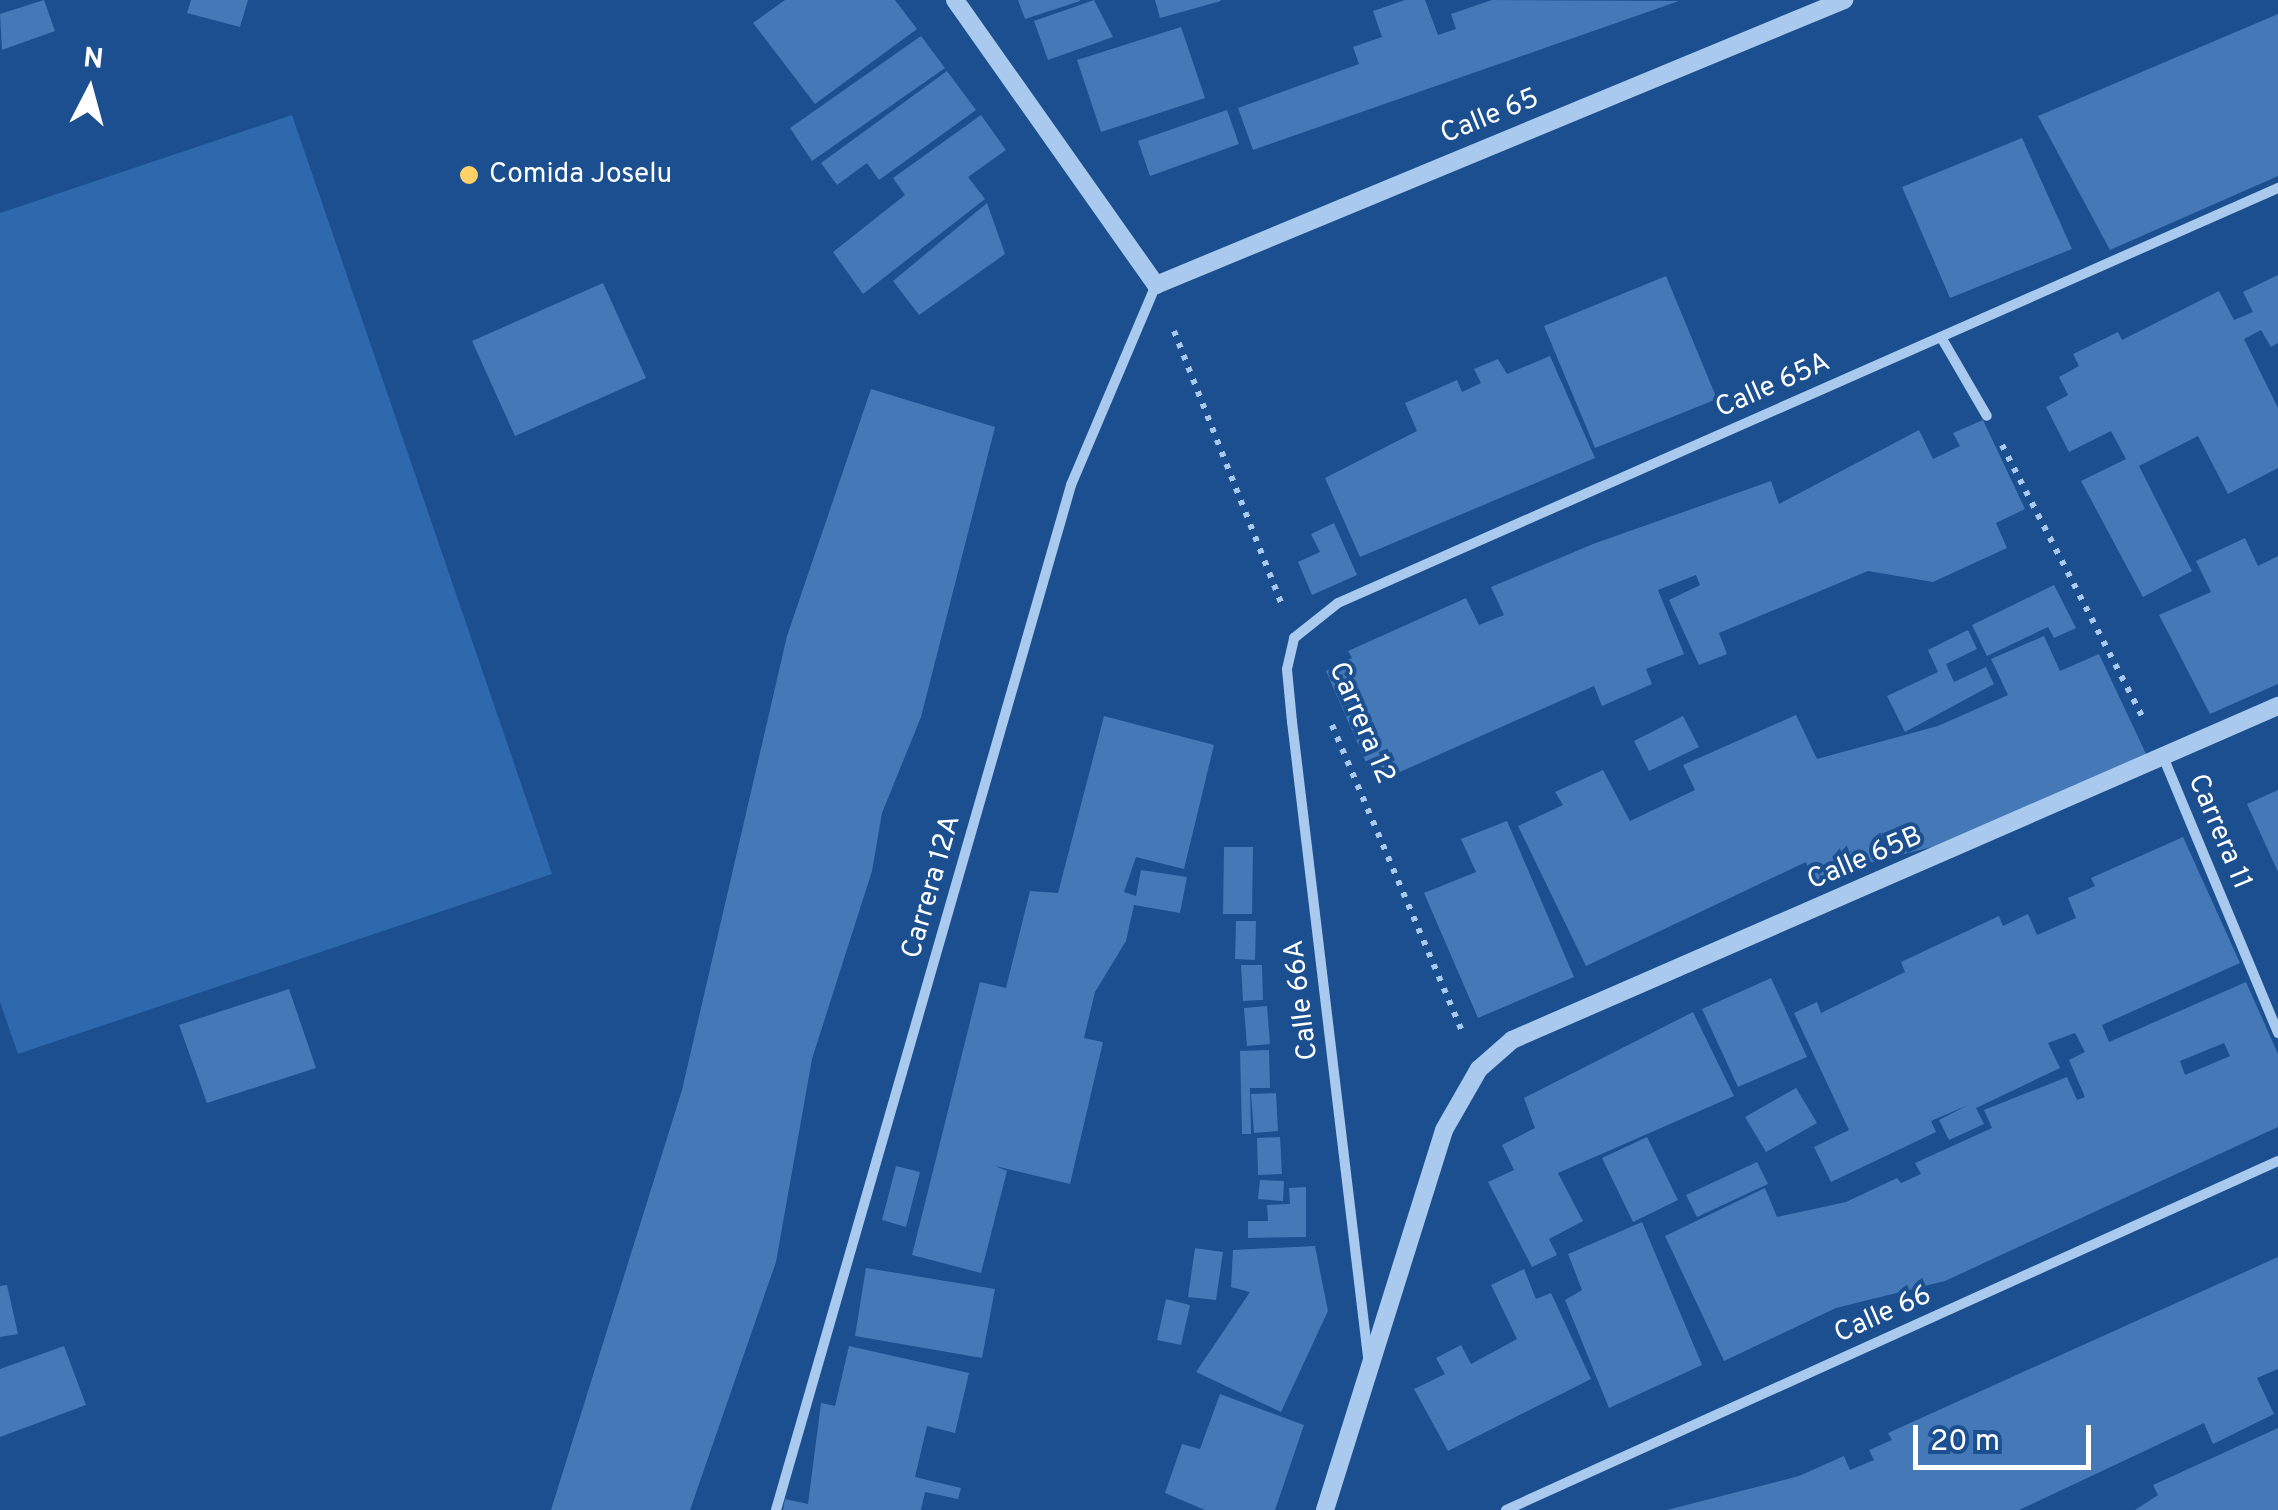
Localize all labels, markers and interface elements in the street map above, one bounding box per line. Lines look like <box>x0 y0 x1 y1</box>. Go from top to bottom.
north arrow <box>40 40 140 140</box>
text: N <box>81 41 105 79</box>
street label: Calle 65 <box>1436 82 1544 152</box>
place label: Comida Joselu <box>489 158 672 192</box>
marker: Comida Joselu <box>458 164 480 186</box>
street label: Calle 65A <box>1711 346 1835 426</box>
street label: Carrera 12 <box>1320 657 1402 789</box>
street label: Carrera 11 <box>2180 769 2258 895</box>
street label: Carrera 12A <box>895 811 969 963</box>
street label: Calle 65B <box>1802 820 1928 898</box>
street label: Calle 66A <box>1278 938 1326 1062</box>
street label: Calle 66 <box>1829 1279 1937 1351</box>
scale bar <box>1918 1405 2096 1467</box>
text: 20 m <box>1930 1424 2000 1461</box>

